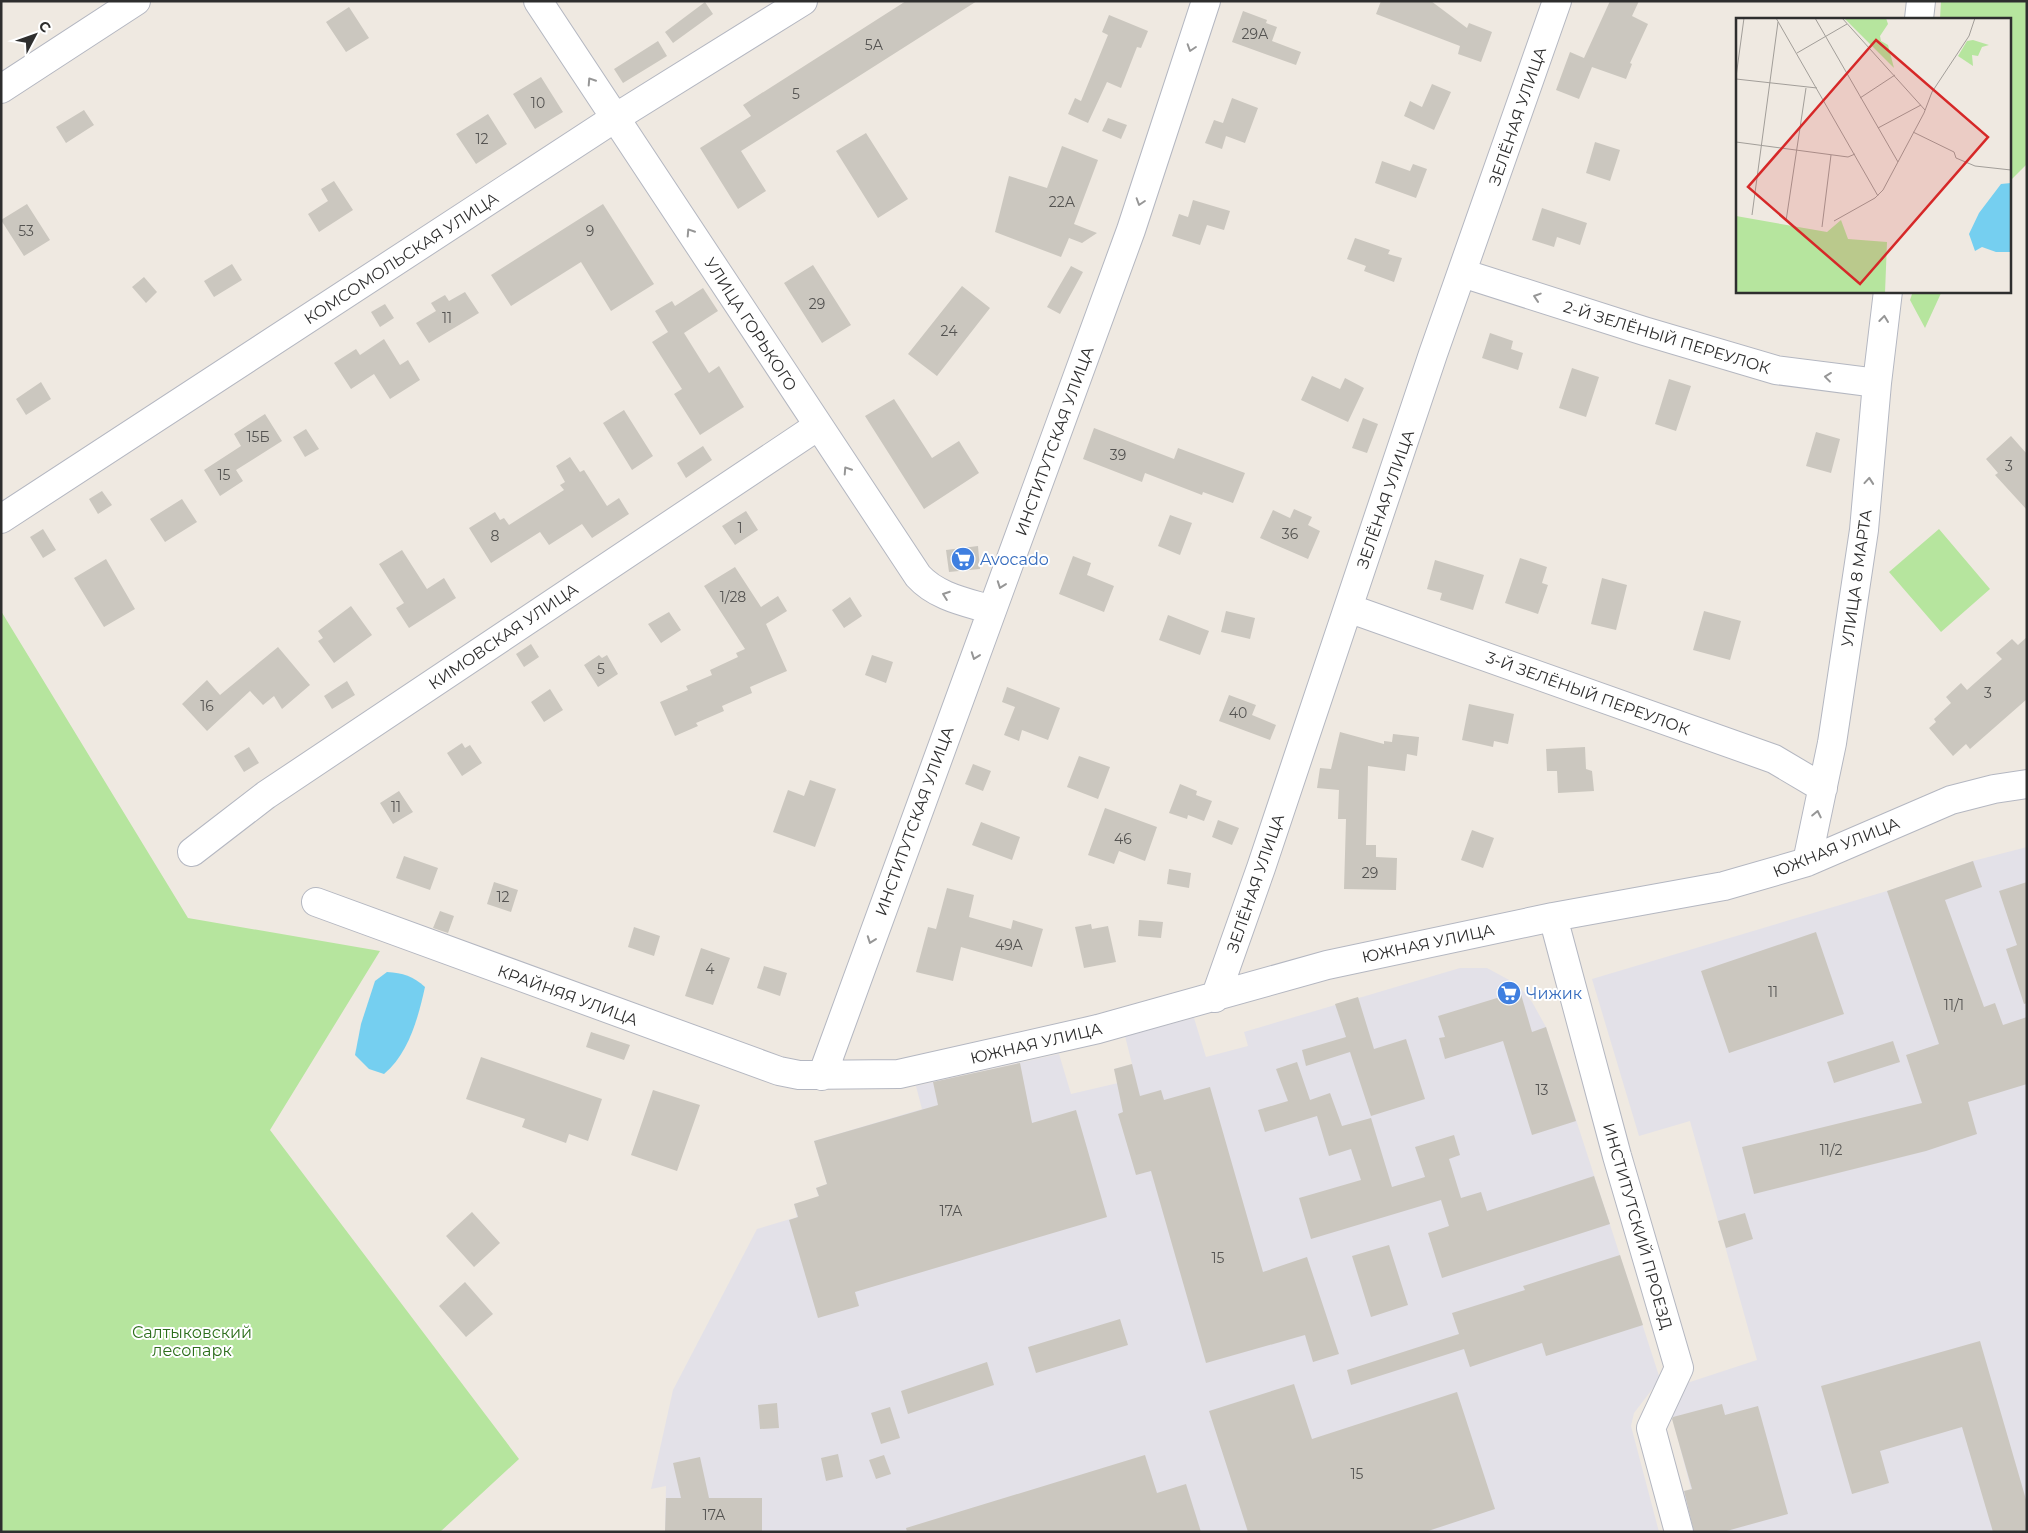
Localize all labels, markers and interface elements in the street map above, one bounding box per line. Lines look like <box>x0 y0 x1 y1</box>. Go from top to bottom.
north arrow <box>10 10 60 60</box>
text: С <box>35 17 55 36</box>
inset map <box>1736 18 2010 292</box>
house number: 29А <box>1242 25 1269 43</box>
house number: 5А <box>865 36 884 54</box>
one-way arrow <box>1187 43 1197 51</box>
street label: ЗЕЛЁНАЯ УЛИЦА <box>1484 44 1550 188</box>
one-way arrow <box>588 78 597 87</box>
house number: 5 <box>792 85 800 103</box>
house number: 10 <box>531 94 545 112</box>
house number: 12 <box>475 130 489 148</box>
street label: КОМСОМОЛЬСКАЯ УЛИЦА <box>301 188 502 328</box>
house number: 22А <box>1049 193 1076 211</box>
one-way arrow <box>1136 197 1146 206</box>
house number: 53 <box>18 222 34 240</box>
house number: 9 <box>586 222 594 240</box>
one-way arrow <box>687 228 697 237</box>
street label: УЛИЦА ГОРЬКОГО <box>700 254 801 394</box>
one-way arrow <box>1533 292 1542 302</box>
house number: 29 <box>809 295 825 313</box>
street label: 2-Й ЗЕЛЁНЫЙ ПЕРЕУЛОК <box>1561 296 1773 378</box>
house number: 11 <box>442 309 452 327</box>
one-way arrow <box>1878 315 1889 323</box>
house number: 24 <box>941 322 958 340</box>
street label: ИНСТИТУТСКАЯ УЛИЦА <box>1011 344 1098 538</box>
one-way arrow <box>1824 372 1833 382</box>
street label: ЗЕЛЁНАЯ УЛИЦА <box>1352 427 1418 571</box>
house number: 15Б <box>246 428 270 446</box>
house number: 39 <box>1110 446 1126 464</box>
house number: 3 <box>2005 457 2013 475</box>
house number: 15 <box>218 466 231 484</box>
one-way arrow <box>844 466 853 475</box>
one-way arrow <box>1863 476 1874 484</box>
street label: УЛИЦА 8 МАРТА <box>1837 508 1876 648</box>
house number: 1 <box>737 519 743 537</box>
house number: 36 <box>1282 525 1299 543</box>
house number: 8 <box>491 527 500 545</box>
supermarket icon: Avocado <box>950 546 976 572</box>
place label: Avocado <box>980 550 1049 569</box>
street label: КИМОВСКАЯ УЛИЦА <box>425 579 582 693</box>
one-way arrow <box>997 580 1007 589</box>
house number: 1/28 <box>720 588 746 606</box>
one-way arrow <box>942 591 951 601</box>
street label: 3-Й ЗЕЛЁНЫЙ ПЕРЕУЛОК <box>1483 647 1693 739</box>
one-way arrow <box>971 651 981 660</box>
house number: 5 <box>597 660 605 678</box>
house number: 3 <box>1984 684 1992 702</box>
house number: 16 <box>200 697 214 715</box>
house number: 40 <box>1229 704 1247 722</box>
street label: ИНСТИТУТСКАЯ УЛИЦА <box>871 724 958 918</box>
house number: 11 <box>391 798 401 816</box>
one-way arrow <box>1811 810 1822 819</box>
street label: ЗЕЛЁНАЯ УЛИЦА <box>1222 811 1288 955</box>
street label: ЮЖНАЯ УЛИЦА <box>1770 813 1902 882</box>
house number: 46 <box>1114 830 1132 848</box>
house number: 29 <box>1362 864 1378 882</box>
house number: 12 <box>496 888 510 906</box>
street label: ЮЖНАЯ УЛИЦА <box>1360 920 1496 967</box>
one-way arrow <box>867 935 877 944</box>
house number: 49А <box>995 936 1024 954</box>
house number: 4 <box>705 960 715 978</box>
street label: КРАЙНЯЯ УЛИЦА <box>495 961 641 1030</box>
supermarket icon: Чижик <box>1496 980 1522 1006</box>
house number: 11 <box>1768 983 1778 1001</box>
place label: Чижик <box>1526 984 1583 1003</box>
house number: 11/1 <box>1944 996 1964 1014</box>
street label: ЮЖНАЯ УЛИЦА <box>968 1019 1104 1068</box>
house number: 13 <box>1536 1081 1549 1099</box>
street label: ИНСТИТУТСКИЙ ПРОЕЗД <box>1599 1121 1676 1332</box>
house number: 11/2 <box>1820 1141 1842 1159</box>
house number: 17А <box>940 1202 963 1220</box>
house number: 15 <box>1212 1249 1225 1267</box>
park label: Салтыковский лесопарк <box>132 1323 252 1360</box>
house number: 15 <box>1351 1465 1364 1483</box>
house number: 17А <box>703 1506 726 1524</box>

